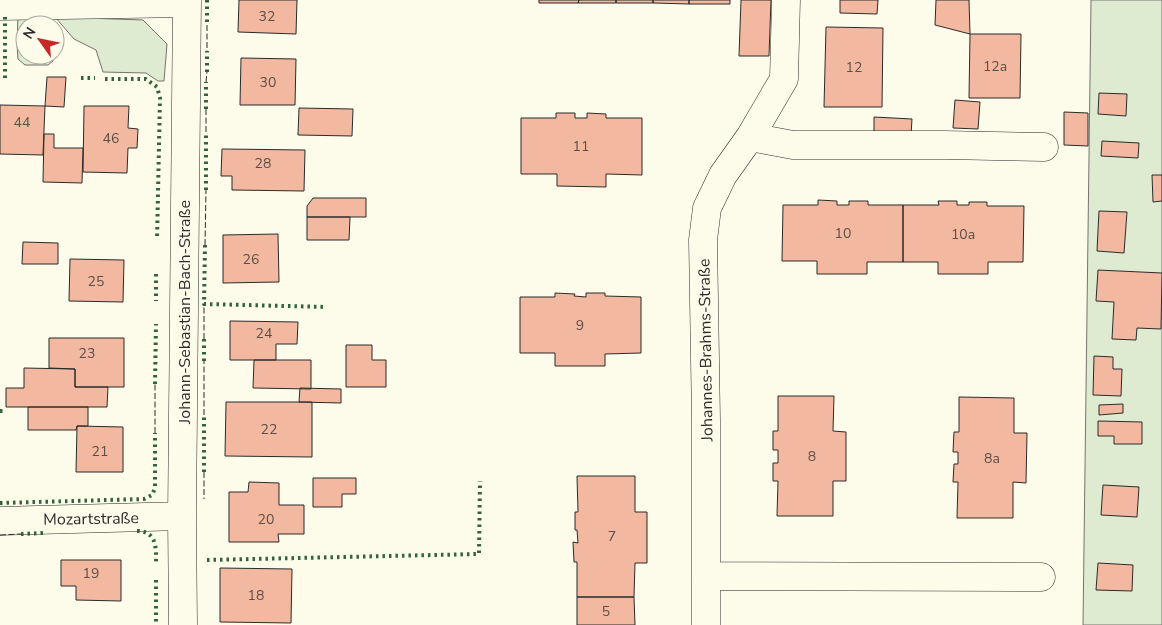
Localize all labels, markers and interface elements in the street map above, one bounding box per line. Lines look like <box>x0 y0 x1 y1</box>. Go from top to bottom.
house number: 32 <box>259 7 275 26</box>
north arrow <box>15 15 65 65</box>
text: N <box>19 24 40 43</box>
house number: 12a <box>983 57 1007 76</box>
house number: 12 <box>846 58 862 77</box>
house number: 30 <box>260 73 276 92</box>
house number: 44 <box>14 113 30 132</box>
house number: 46 <box>103 129 119 148</box>
house number: 11 <box>573 137 589 156</box>
house number: 28 <box>255 154 271 173</box>
street label: Johann-Sebastian-Bach-Straße <box>174 200 196 425</box>
house number: 10 <box>835 224 851 243</box>
house number: 10a <box>951 225 975 244</box>
house number: 26 <box>243 250 259 269</box>
street label: Johannes-Brahms-Straße <box>693 258 719 442</box>
house number: 25 <box>88 272 104 291</box>
house number: 9 <box>576 316 584 335</box>
house number: 24 <box>256 324 272 343</box>
house number: 23 <box>79 344 95 363</box>
house number: 22 <box>261 420 277 439</box>
house number: 21 <box>92 442 108 461</box>
house number: 8 <box>808 447 816 466</box>
house number: 8a <box>984 449 1000 468</box>
street label: Mozartstraße <box>43 507 139 531</box>
house number: 20 <box>258 510 274 529</box>
house number: 7 <box>608 527 616 546</box>
house number: 19 <box>83 564 99 583</box>
house number: 18 <box>248 586 264 605</box>
house number: 5 <box>602 602 610 621</box>

